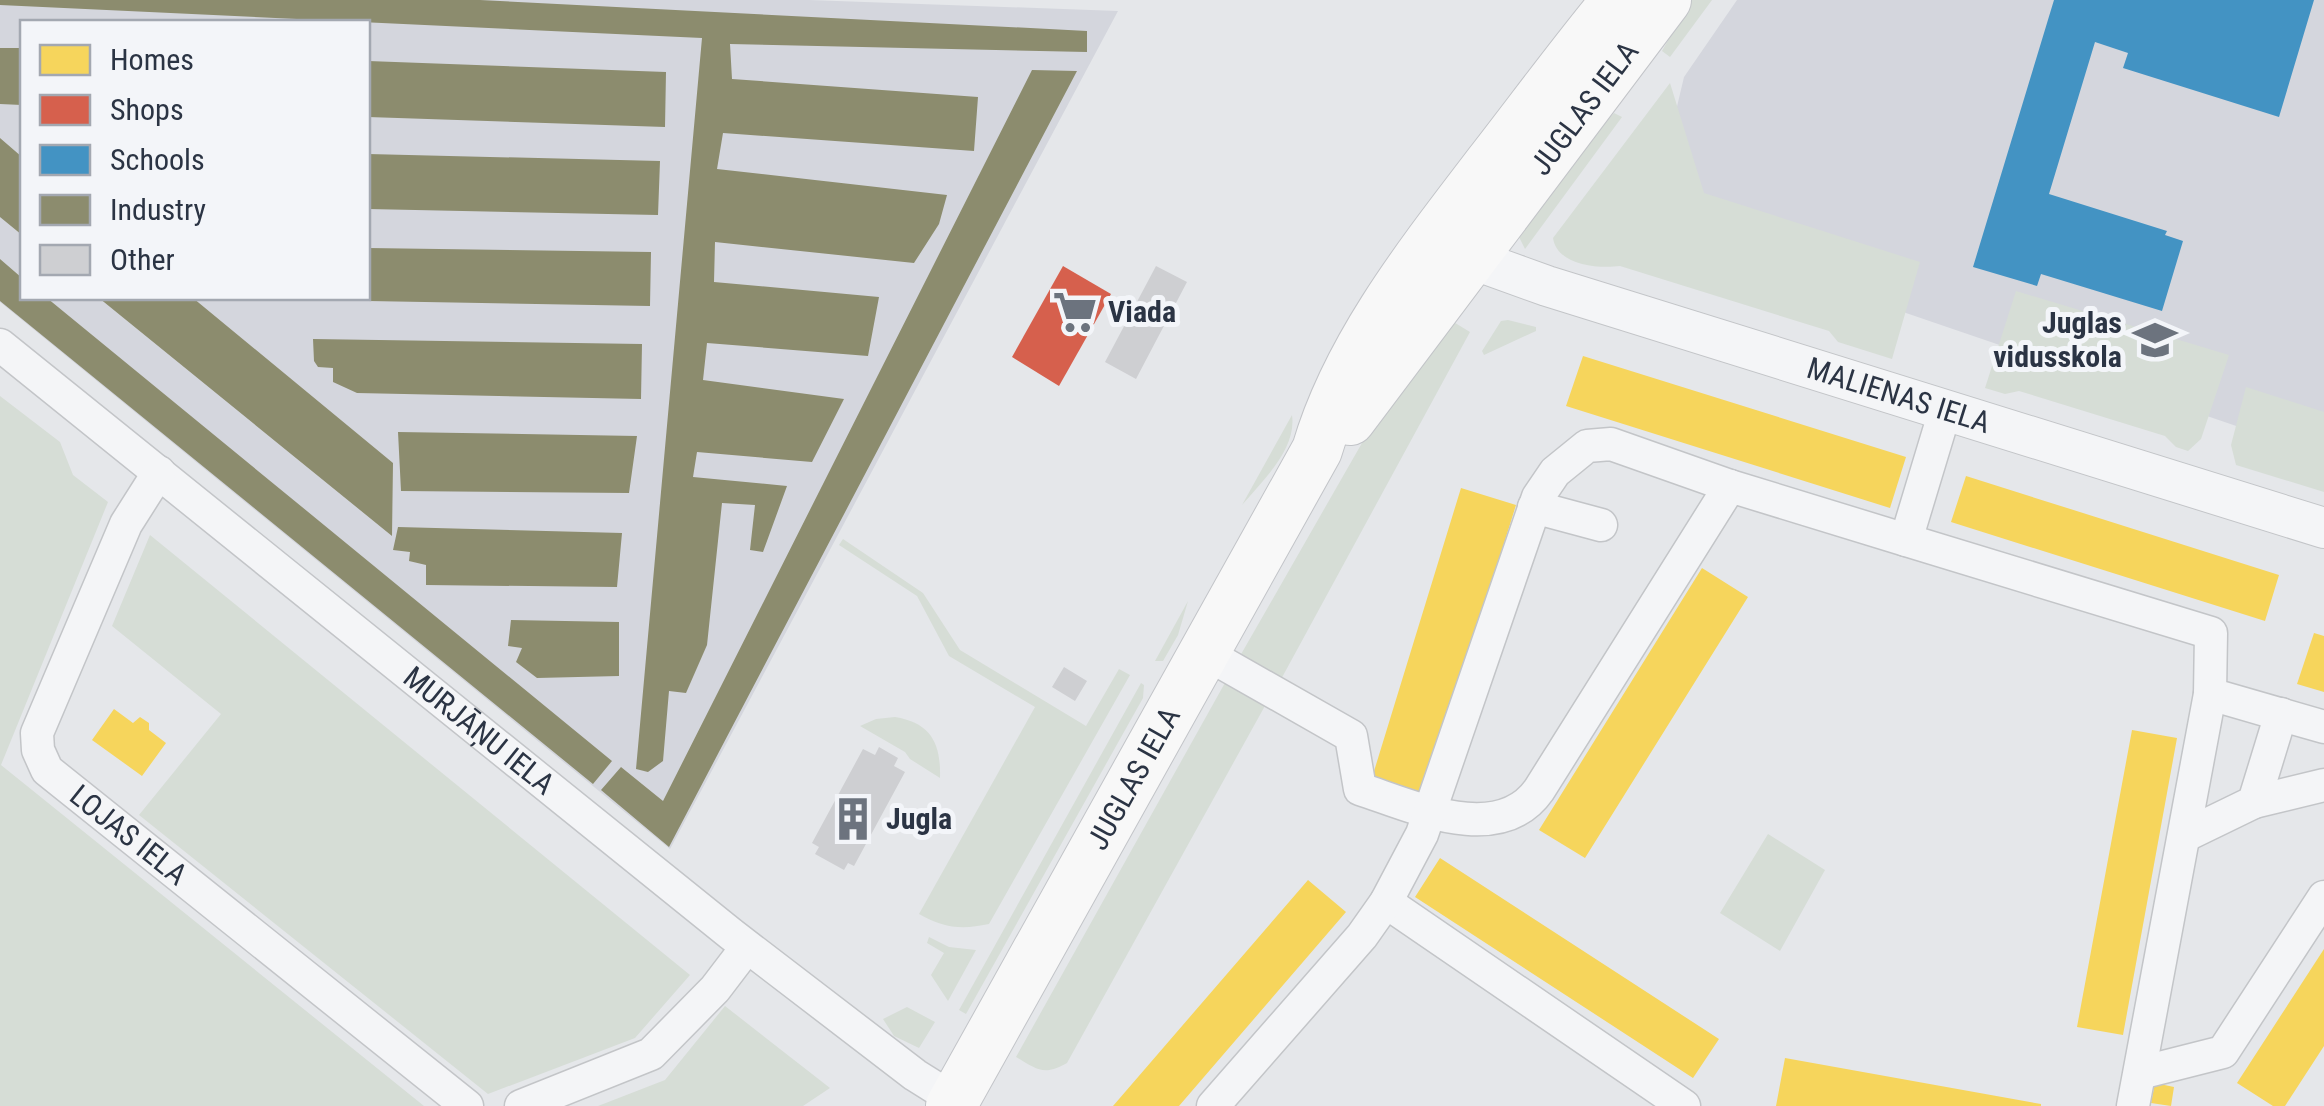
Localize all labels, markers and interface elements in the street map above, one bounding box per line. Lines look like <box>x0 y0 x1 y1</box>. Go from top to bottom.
legend <box>20 20 370 300</box>
street label: JUGLAS IELA <box>1523 35 1645 182</box>
text: Homes <box>110 42 194 77</box>
text: Shops <box>110 92 184 127</box>
text: Schools <box>110 142 205 177</box>
text: Industry <box>110 192 206 227</box>
text: Other <box>110 242 175 277</box>
supermarket icon: Viada <box>1051 288 1099 336</box>
place label: Viada <box>1108 294 1176 329</box>
place label: Juglas vidusskola <box>1993 305 2122 374</box>
school or university icon: Juglas vidusskola <box>2131 316 2179 364</box>
street label: MALIENAS IELA <box>1803 350 1995 440</box>
street label: MURJĀŅU IELA <box>397 659 562 802</box>
street label: JUGLAS IELA <box>1080 701 1187 856</box>
street label: LOJAS IELA <box>63 777 194 892</box>
building icon: Jugla <box>829 795 877 843</box>
place label: Jugla <box>886 801 952 836</box>

